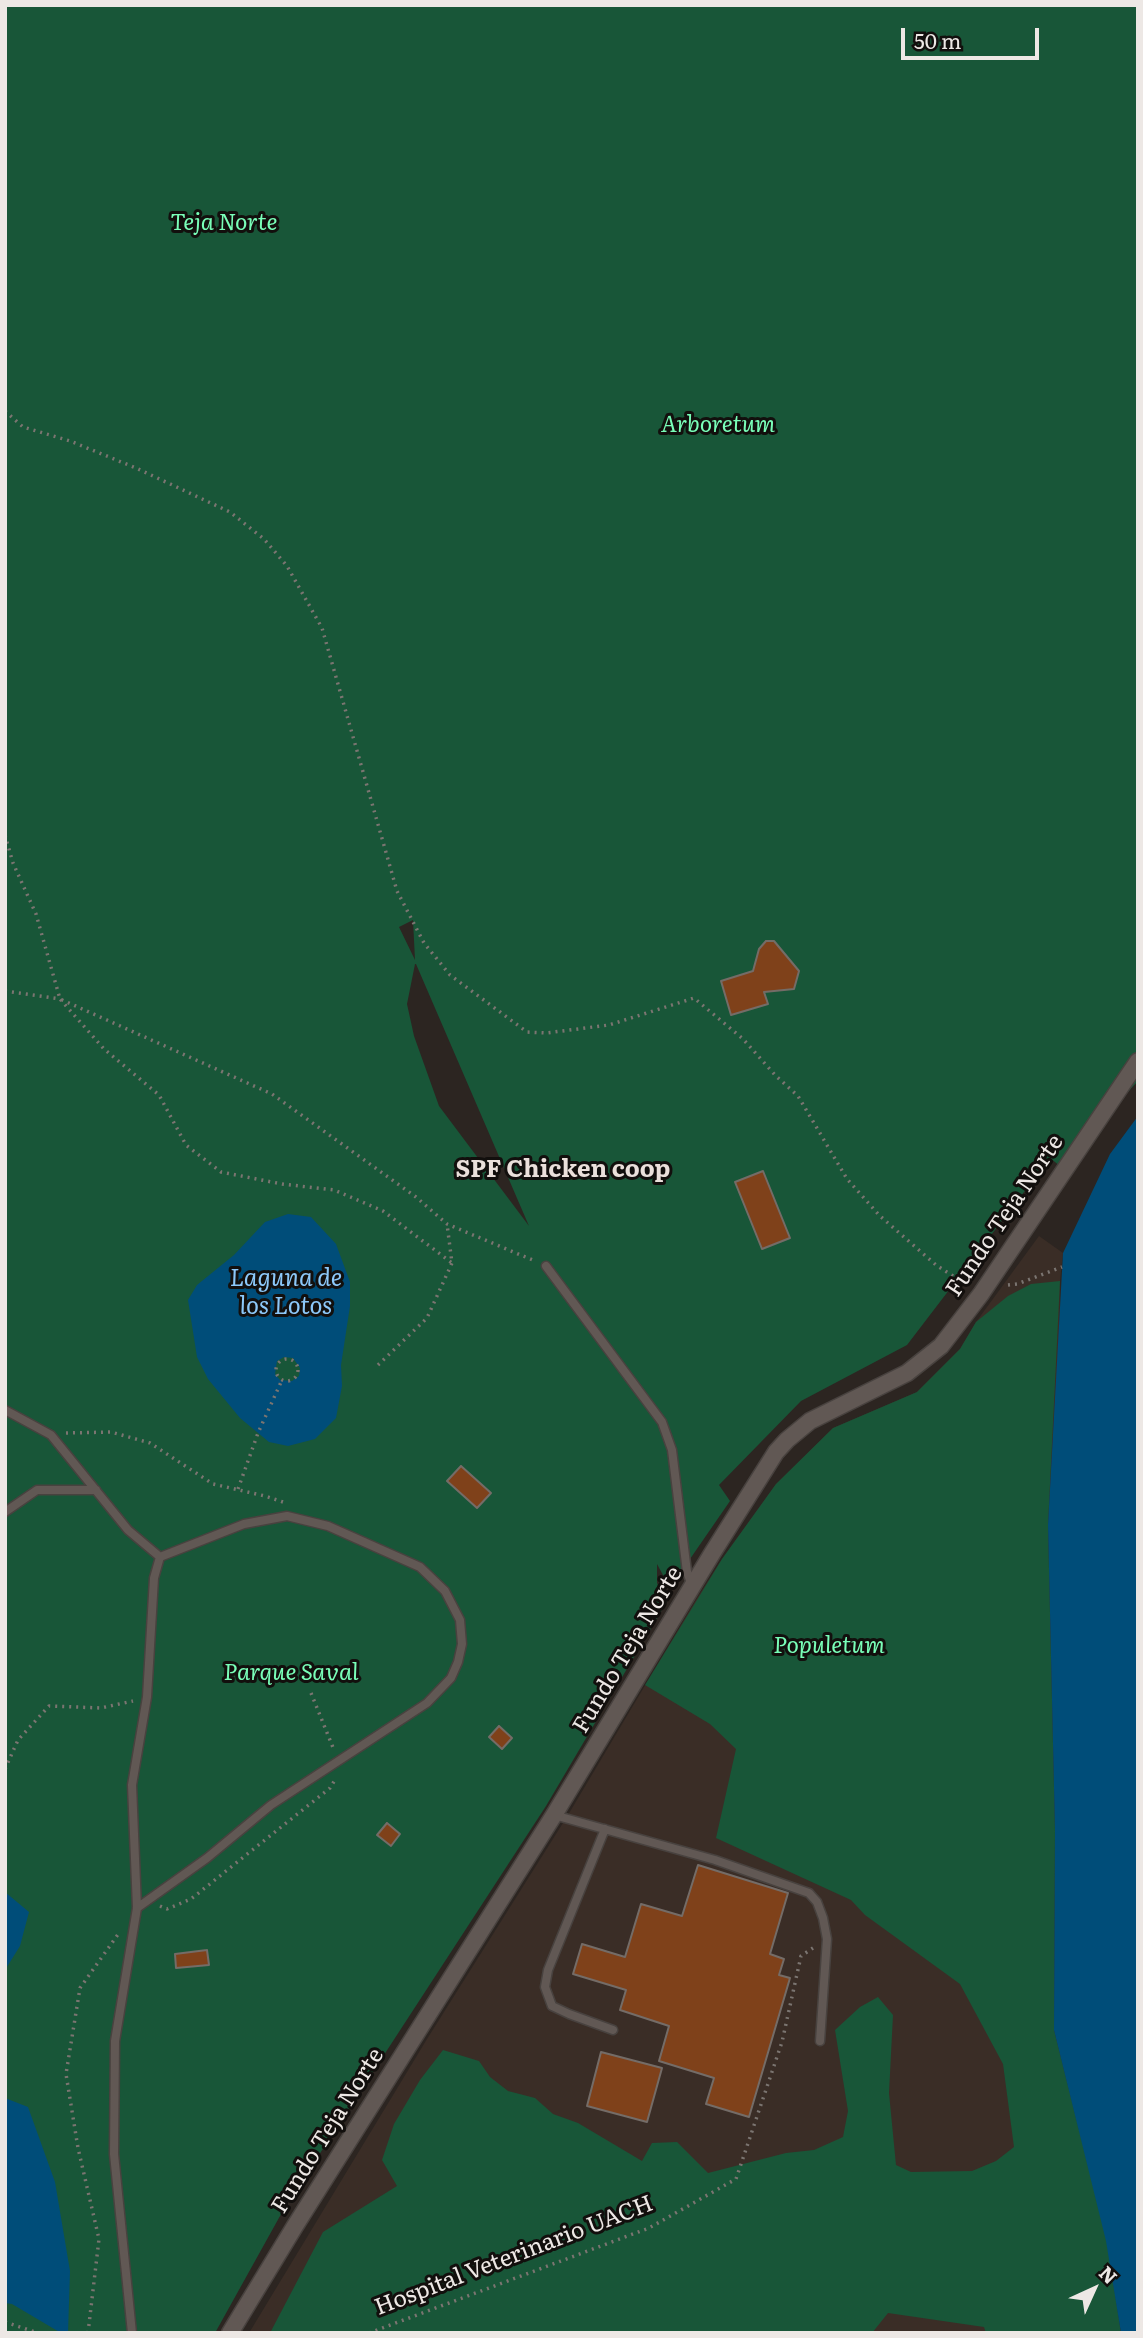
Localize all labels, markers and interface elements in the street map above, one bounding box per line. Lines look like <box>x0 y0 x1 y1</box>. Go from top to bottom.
scale bar <box>905 14 1043 58</box>
text: 50 m <box>914 24 961 55</box>
park label: Teja Norte <box>171 209 277 237</box>
park label: Arboretum <box>661 411 775 439</box>
street label: Fundo Teja Norte <box>941 1130 1069 1302</box>
district label: SPF Chicken coop <box>456 1156 670 1184</box>
water label: Laguna de los Lotos <box>230 1265 342 1321</box>
street label: Fundo Teja Norte <box>567 1562 689 1738</box>
park label: Populetum <box>773 1632 885 1660</box>
park label: Parque Saval <box>224 1659 358 1687</box>
street label: Fundo Teja Norte <box>266 2043 390 2219</box>
street label: Hospital Veterinario UACH <box>371 2190 657 2322</box>
north arrow <box>1059 2254 1129 2324</box>
text: N <box>1093 2259 1124 2290</box>

